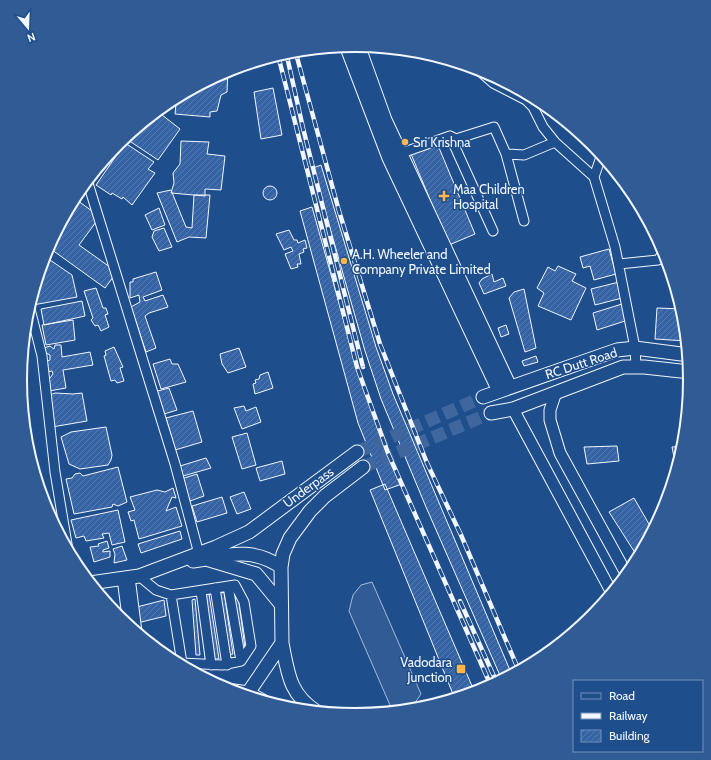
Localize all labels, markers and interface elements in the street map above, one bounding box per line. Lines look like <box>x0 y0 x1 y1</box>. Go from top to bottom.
north arrow <box>8 8 48 48</box>
text: N <box>25 30 37 45</box>
place label: Sri Krishna <box>413 134 471 150</box>
marker: Sri Krishna <box>400 137 410 147</box>
place label: Maa Children Hospital <box>453 181 525 212</box>
marker: Maa Children Hospital <box>438 190 450 202</box>
place label: A.H. Wheeler and Company Private Limited <box>352 246 491 277</box>
marker: A.H. Wheeler and Company Private Limited <box>339 256 349 266</box>
street label: RC Dutt Road <box>543 344 619 382</box>
street label: Underpass <box>280 463 337 511</box>
place label: Vadodara Junction <box>400 654 453 685</box>
marker: Vadodara Junction <box>455 663 467 675</box>
legend <box>573 680 703 752</box>
text: Road <box>609 688 635 703</box>
text: Railway <box>609 708 647 723</box>
text: Building <box>609 728 651 743</box>

